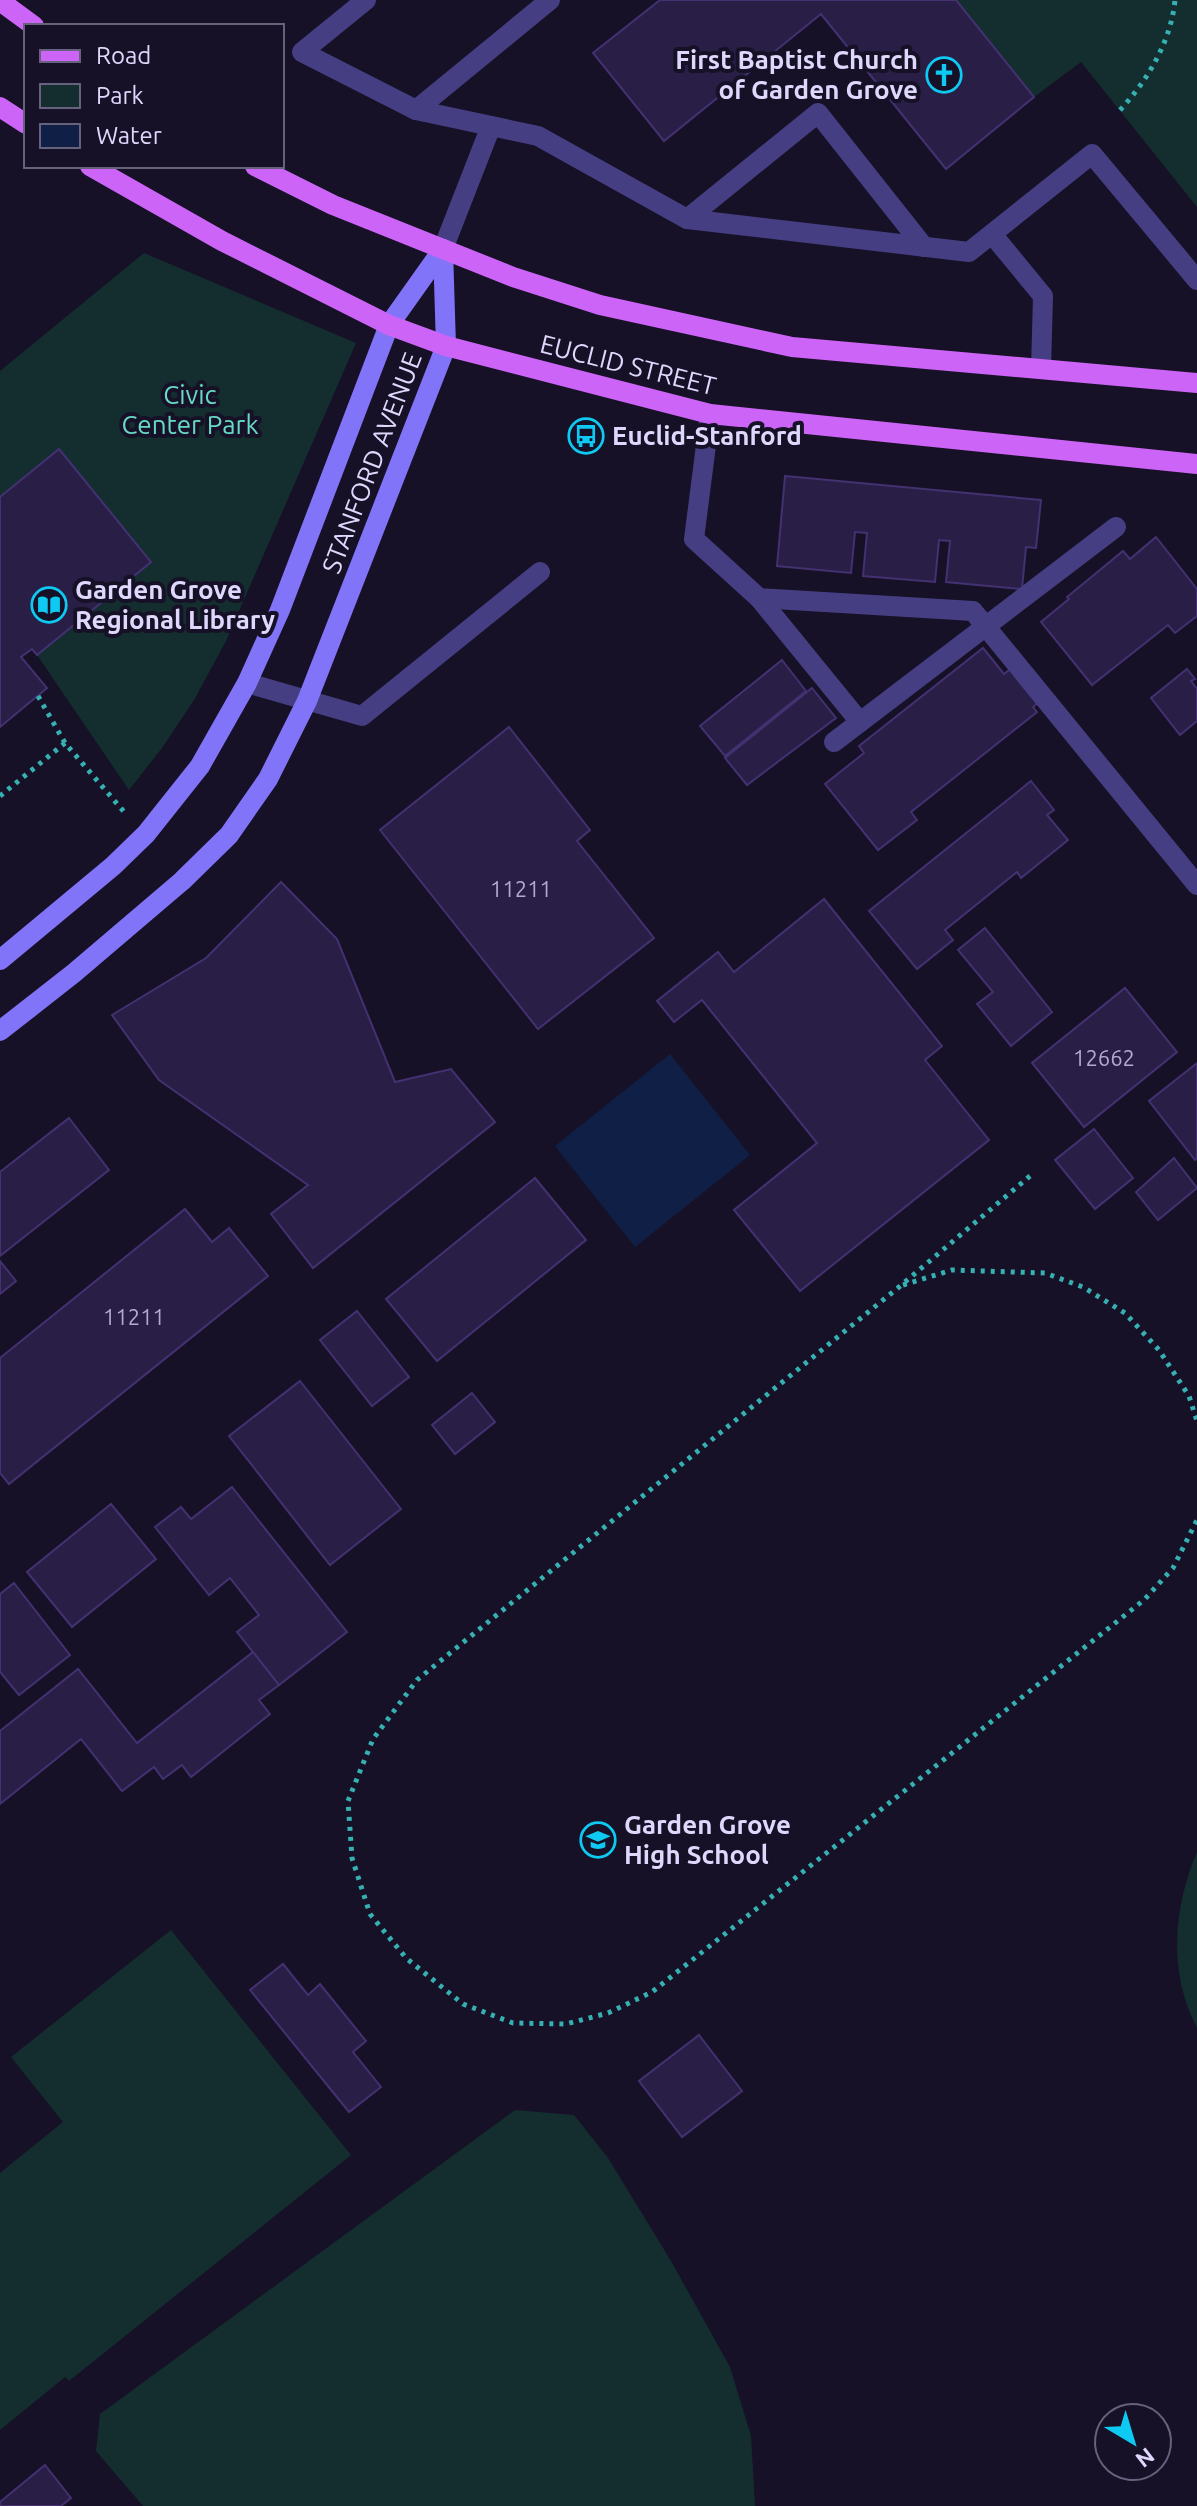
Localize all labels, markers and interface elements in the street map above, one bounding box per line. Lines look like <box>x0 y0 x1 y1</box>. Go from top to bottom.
legend <box>24 24 284 168</box>
text: Road <box>96 42 151 69</box>
place label: First Baptist Church of Garden Grove <box>675 45 918 104</box>
church icon: First Baptist Church of Garden Grove <box>925 56 963 94</box>
text: Park <box>96 82 144 109</box>
text: Water <box>96 122 162 149</box>
street label: EUCLID STREET <box>537 329 719 400</box>
street label: STANFORD AVENUE <box>316 348 427 577</box>
park label: Civic Center Park <box>121 380 259 439</box>
bus stop icon: Euclid-Stanford <box>567 417 605 455</box>
place label: Euclid-Stanford <box>612 421 802 450</box>
place label: Garden Grove Regional Library <box>75 575 275 634</box>
library icon: Garden Grove Regional Library <box>30 586 68 624</box>
house number: 11211 <box>490 876 552 901</box>
house number: 12662 <box>1073 1045 1135 1070</box>
house number: 11211 <box>103 1304 165 1329</box>
place label: Garden Grove High School <box>624 1810 791 1869</box>
school or university icon: Garden Grove High School <box>579 1821 617 1859</box>
north arrow <box>1093 2402 1173 2482</box>
text: N <box>1131 2443 1160 2473</box>

